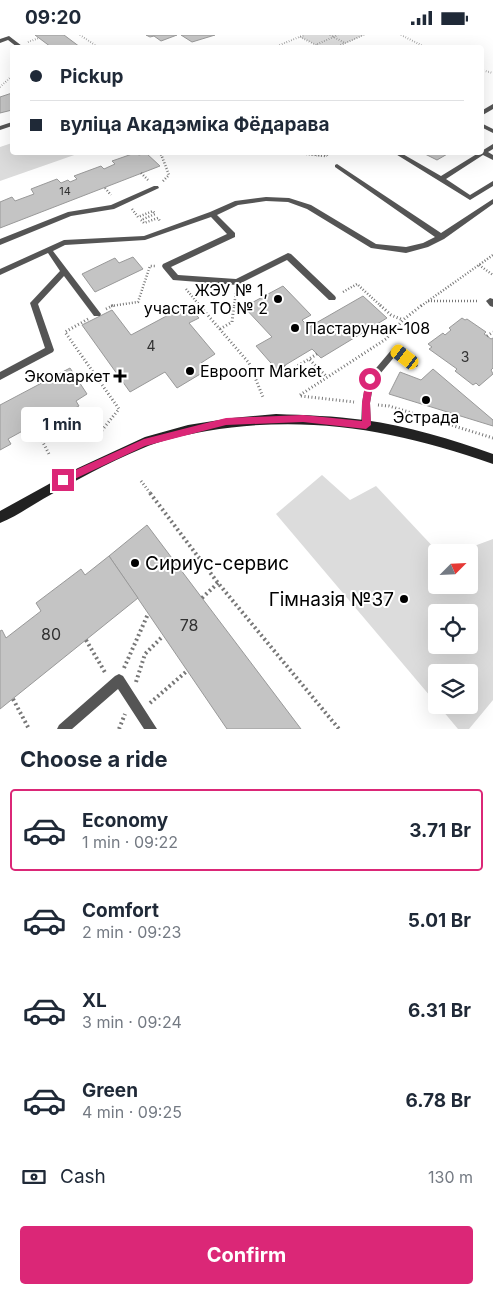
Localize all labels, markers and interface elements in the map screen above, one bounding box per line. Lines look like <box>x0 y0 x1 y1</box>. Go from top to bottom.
text: 09:20 <box>25 6 81 29</box>
text: Pickup <box>60 65 123 88</box>
text: вуліца Акадэміка Фёдарава <box>60 113 330 136</box>
house number: 14 <box>59 184 71 198</box>
place label: ЖЭУ № 1, участак ТО № 2 <box>144 280 268 318</box>
marker: ЖЭУ № 1, участак ТО № 2 <box>272 293 284 305</box>
place label: Пастарунак-108 <box>305 318 430 338</box>
marker: Пастарунак-108 <box>289 322 301 334</box>
house number: 4 <box>146 337 156 354</box>
car <box>388 342 421 372</box>
house number: 3 <box>461 348 469 365</box>
place label: Евроопт Market <box>200 361 322 381</box>
marker: Евроопт Market <box>184 365 196 377</box>
place label: Экомаркет <box>24 366 111 386</box>
route start <box>359 368 381 390</box>
marker: Экомаркет <box>114 370 126 382</box>
marker: Эстрада <box>420 394 432 406</box>
callout: 1 min <box>22 407 104 443</box>
place label: Эстрада <box>393 407 459 427</box>
text: 1 min <box>42 414 82 434</box>
route end <box>52 469 74 491</box>
north arrow <box>428 544 478 594</box>
map controls <box>428 544 478 714</box>
place label: Сириус-сервис <box>145 552 289 575</box>
marker: Сириус-сервис <box>129 557 141 569</box>
place label: Гімназія №37 <box>269 588 394 611</box>
marker: Гімназія №37 <box>398 593 410 605</box>
button: locate <box>428 604 478 654</box>
house number: 78 <box>180 615 198 635</box>
house number: 80 <box>41 624 61 644</box>
button: layers <box>428 664 478 714</box>
text: Choose a ride <box>20 746 168 772</box>
icon: car <box>22 808 67 853</box>
text: Economy <box>82 809 168 832</box>
text: 3.71 Br <box>409 819 471 842</box>
text: 1 min · 09:22 <box>82 832 178 852</box>
icon: car <box>22 898 67 943</box>
text: Comfort <box>82 899 159 922</box>
text: 5.01 Br <box>408 909 471 932</box>
text: 2 min · 09:23 <box>82 922 181 942</box>
icon: car <box>22 988 67 1033</box>
text: XL <box>82 989 107 1012</box>
text: 6.31 Br <box>408 999 471 1022</box>
text: 3 min · 09:24 <box>82 1012 182 1032</box>
icon: car <box>22 1078 67 1123</box>
text: Green <box>82 1079 138 1102</box>
text: 6.78 Br <box>405 1089 471 1112</box>
text: 4 min · 09:25 <box>82 1102 182 1122</box>
icon: cash <box>20 1163 48 1191</box>
text: Cash <box>60 1165 106 1188</box>
text: 130 m <box>428 1167 473 1187</box>
button: Confirm <box>20 1226 473 1284</box>

